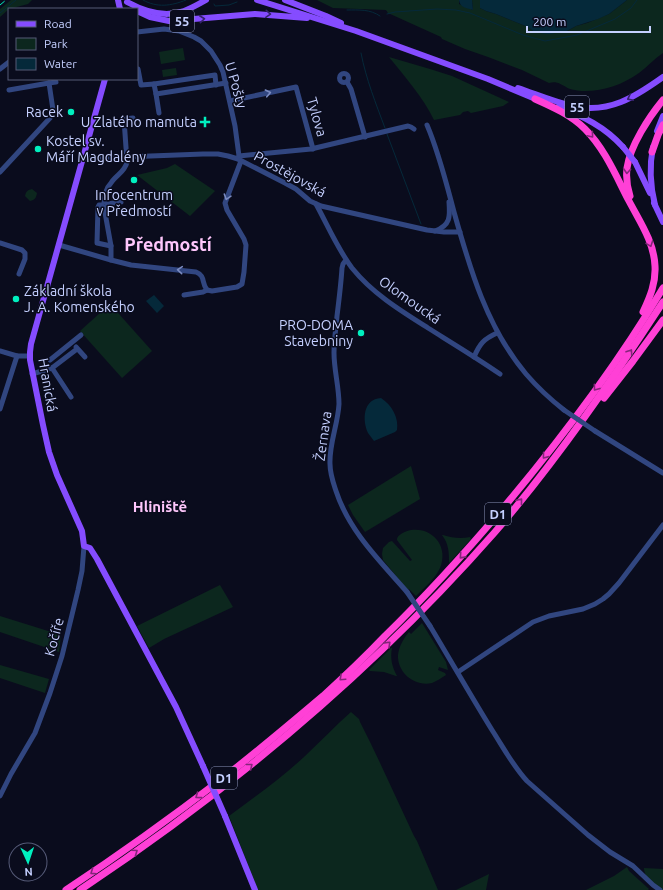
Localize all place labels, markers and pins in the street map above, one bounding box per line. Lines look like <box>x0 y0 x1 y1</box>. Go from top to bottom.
place label: Racek <box>26 104 63 120</box>
marker: Racek <box>66 107 76 117</box>
place label: U Zlatého mamuta <box>81 114 197 130</box>
marker: U Zlatého mamuta <box>200 117 210 127</box>
place label: Kostel sv. Máří Magdalény <box>46 133 146 165</box>
marker: Kostel sv. Máří Magdalény <box>33 144 43 154</box>
marker: Infocentrum v Předmostí <box>129 175 139 185</box>
place label: Infocentrum v Předmostí <box>95 187 173 219</box>
place label: Základní škola J. A. Komenského <box>24 283 135 315</box>
marker: Základní škola J. A. Komenského <box>11 294 21 304</box>
place label: PRO-DOMA Stavebniny <box>279 317 353 349</box>
marker: PRO-DOMA Stavebniny <box>356 328 366 338</box>

